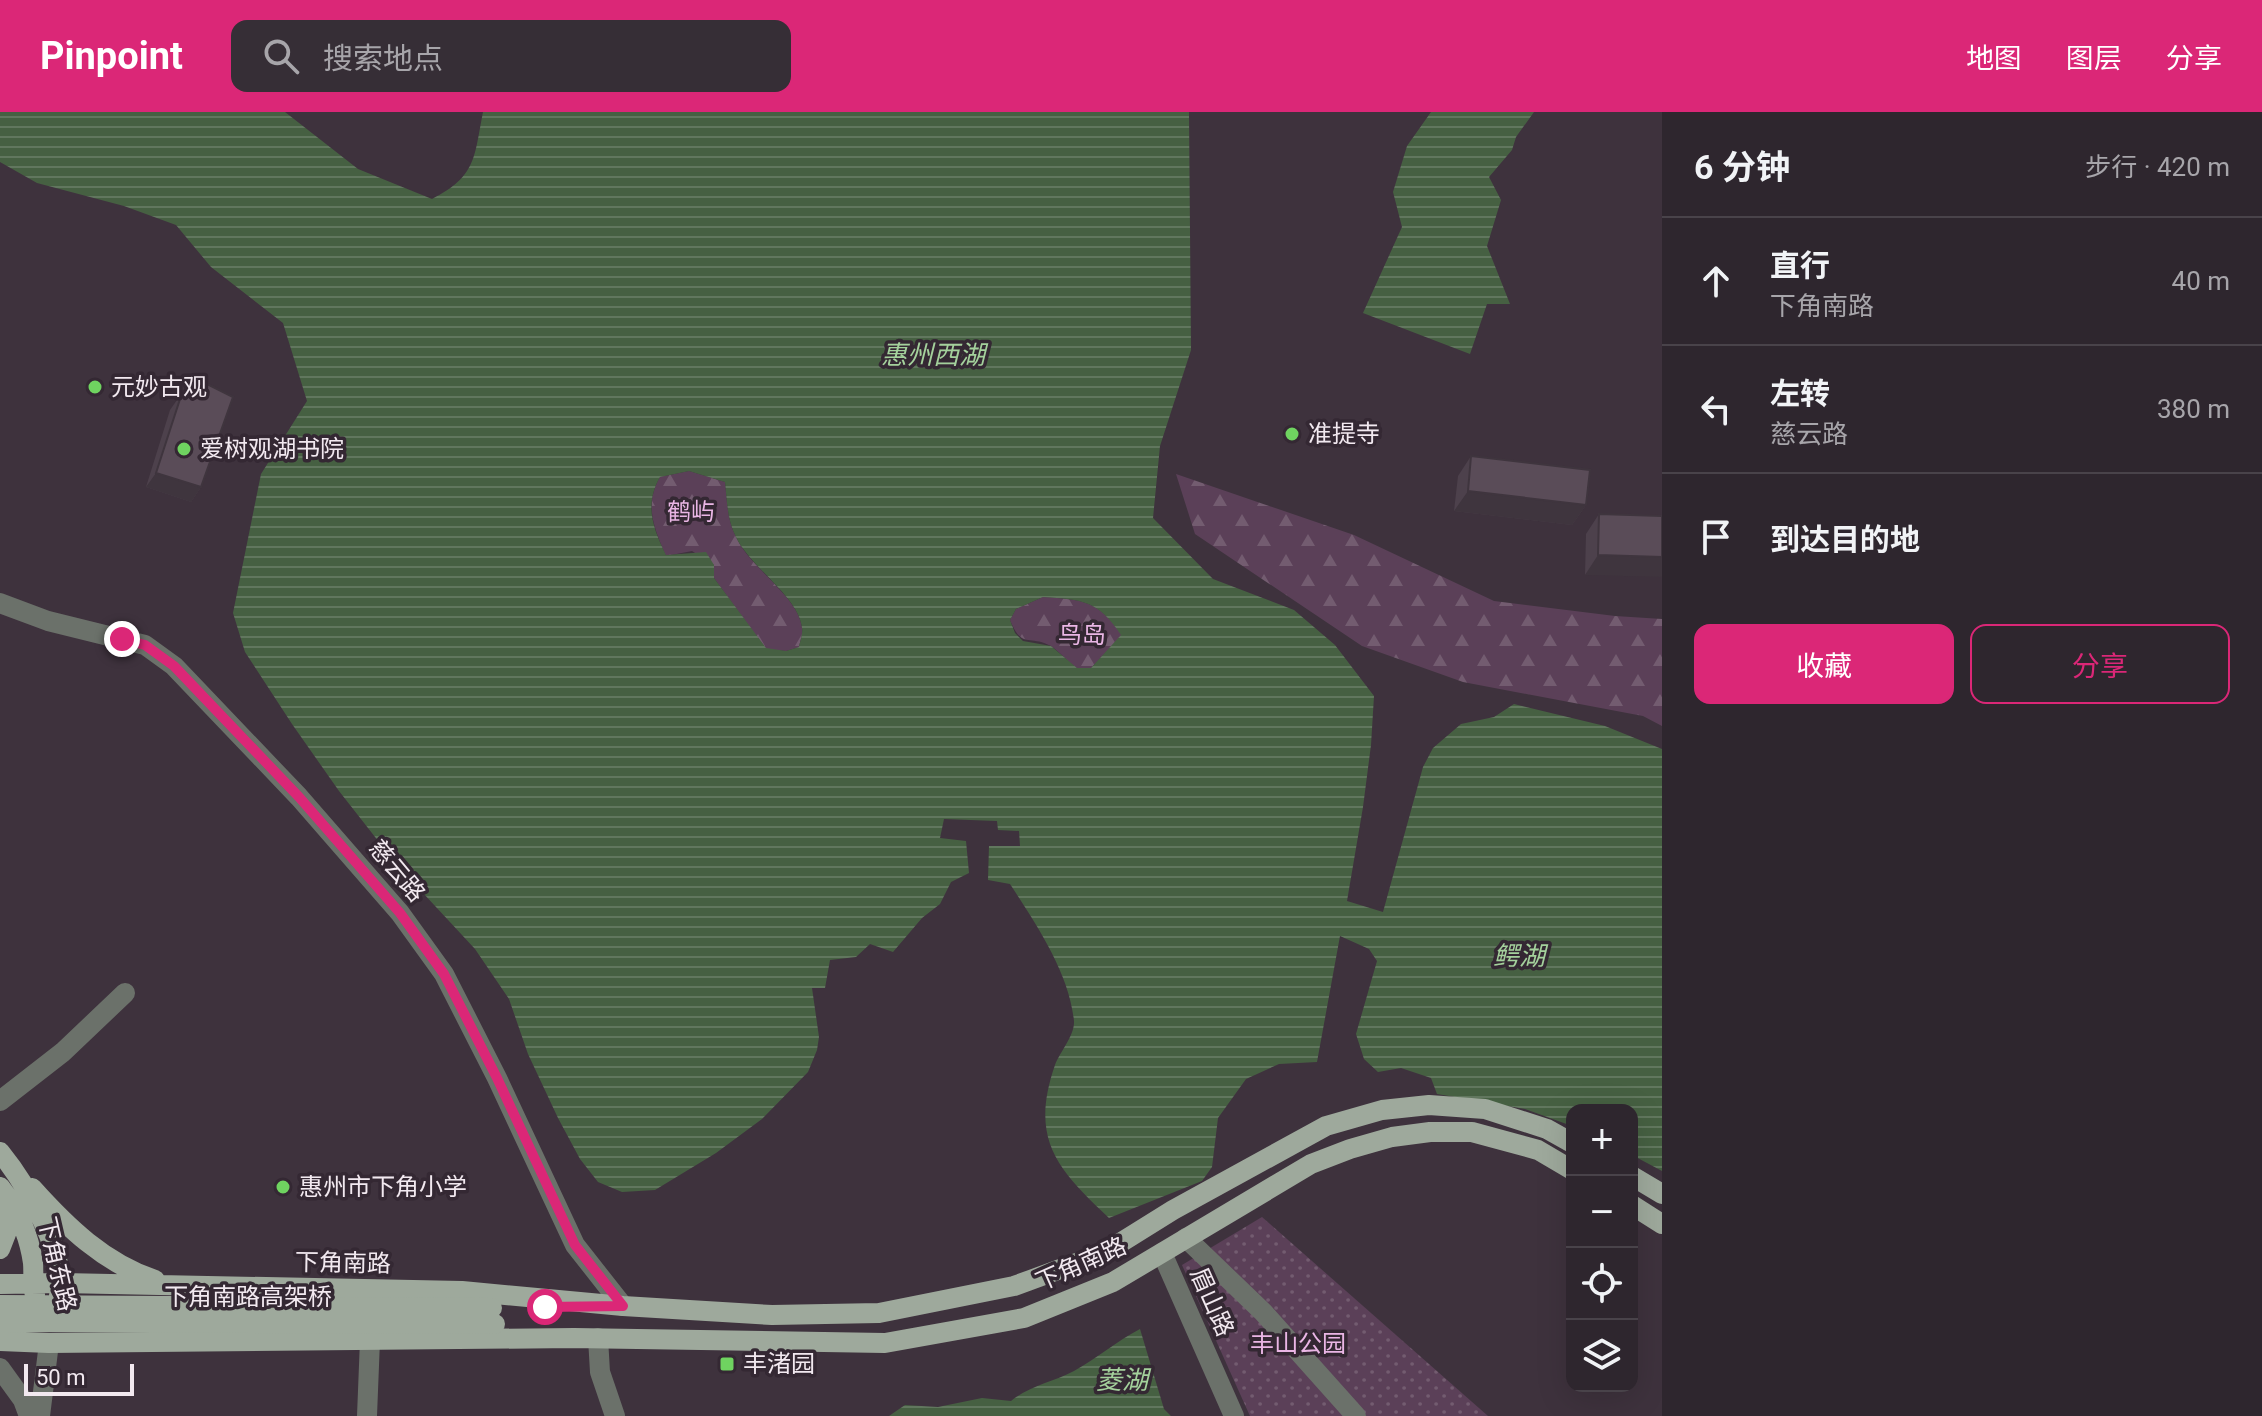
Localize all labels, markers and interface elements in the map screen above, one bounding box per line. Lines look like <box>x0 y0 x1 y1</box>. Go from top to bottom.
search box <box>231 20 791 92</box>
text: Pinpoint <box>40 34 183 78</box>
icon: search <box>259 34 303 78</box>
text: 搜索地点 <box>323 41 443 76</box>
text: 地图 <box>1966 42 2022 75</box>
text: 图层 <box>2066 42 2122 75</box>
text: 分享 <box>2166 42 2222 75</box>
text: 6 分钟 <box>1694 147 1790 187</box>
text: 步行 · 420 m <box>2085 152 2230 182</box>
text: 直行 <box>1770 248 1830 283</box>
icon: ahead <box>1694 259 1738 303</box>
text: 40 m <box>2172 266 2230 296</box>
text: 下角南路 <box>1770 291 1874 321</box>
water label: 惠州西湖 <box>881 340 989 370</box>
place label: 元妙古观 <box>111 373 207 401</box>
text: 左转 <box>1770 376 1830 411</box>
marker: 元妙古观 <box>86 378 104 396</box>
icon: left <box>1694 387 1738 431</box>
text: 380 m <box>2157 394 2230 424</box>
text: 慈云路 <box>1770 419 1848 449</box>
place label: 准提寺 <box>1308 420 1380 448</box>
marker: 准提寺 <box>1283 425 1301 443</box>
place label: 爱树观湖书院 <box>200 435 344 463</box>
marker: 爱树观湖书院 <box>175 440 193 458</box>
park label: 鹤屿 <box>667 498 715 526</box>
icon: arrive <box>1694 515 1738 559</box>
text: 到达目的地 <box>1770 522 1920 557</box>
route end <box>104 621 140 657</box>
park label: 鸟岛 <box>1058 621 1106 649</box>
button: 收藏 <box>1694 624 1954 704</box>
button: 分享 <box>1970 624 2230 704</box>
street label: 慈云路 <box>363 834 431 908</box>
water label: 鳄湖 <box>1493 941 1549 971</box>
map controls <box>1566 1104 1638 1392</box>
button: + <box>1566 1104 1638 1176</box>
place label: 惠州市下角小学 <box>299 1173 467 1201</box>
button: − <box>1566 1176 1638 1248</box>
marker: 惠州市下角小学 <box>274 1178 292 1196</box>
street label: 下角东路 <box>33 1214 81 1314</box>
street label: 下角南路 <box>1031 1232 1131 1296</box>
street label: 下角南路 <box>295 1248 391 1278</box>
button: locate <box>1566 1248 1638 1320</box>
street label: 眉山路 <box>1185 1263 1239 1341</box>
street label: 下角南路高架桥 <box>164 1283 332 1311</box>
route start <box>527 1289 563 1325</box>
button: layers <box>1566 1320 1638 1392</box>
park label: 丰山公园 <box>1250 1330 1346 1358</box>
place label: 丰渚园 <box>743 1350 815 1378</box>
marker: 丰渚园 <box>718 1355 736 1373</box>
scale bar <box>24 1360 134 1396</box>
text: 50 m <box>36 1365 85 1390</box>
water label: 菱湖 <box>1096 1365 1152 1395</box>

